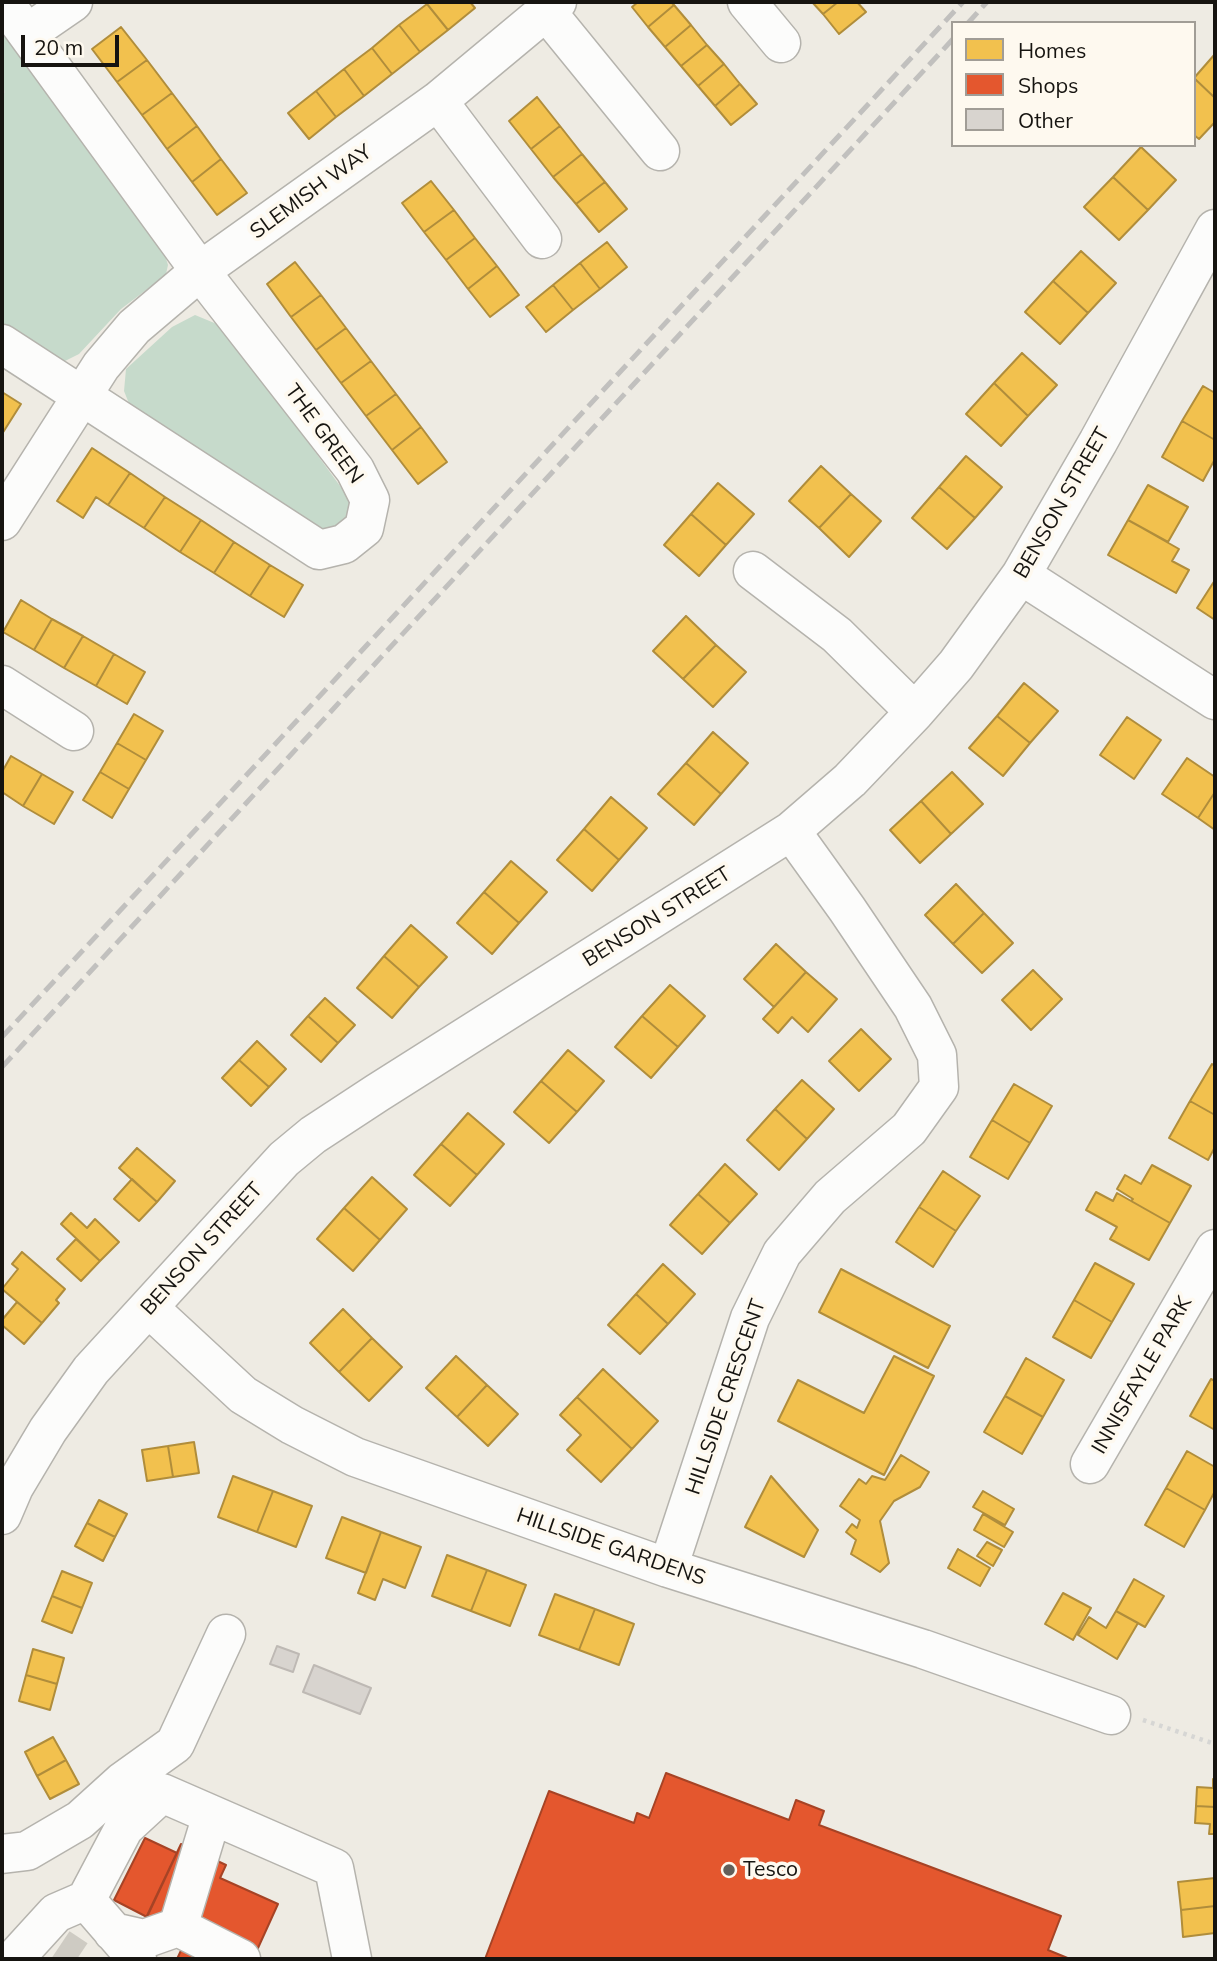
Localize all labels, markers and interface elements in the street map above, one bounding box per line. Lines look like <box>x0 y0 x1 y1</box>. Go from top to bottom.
scale bar <box>24 21 122 65</box>
legend <box>951 21 1196 147</box>
text: 20 m <box>34 34 83 60</box>
text: Homes <box>1018 37 1086 63</box>
text: Shops <box>1018 72 1078 98</box>
text: Other <box>1018 107 1073 133</box>
street label: SLEMISH WAY <box>245 139 377 245</box>
street label: THE GREEN <box>279 379 369 489</box>
street label: BENSON STREET <box>1009 423 1115 583</box>
street label: BENSON STREET <box>578 861 736 973</box>
street label: BENSON STREET <box>136 1177 268 1321</box>
street label: INNISFAYLE PARK <box>1087 1292 1197 1458</box>
street label: HILLSIDE CRESCENT <box>681 1296 771 1498</box>
street label: HILLSIDE GARDENS <box>513 1503 709 1591</box>
place label: Tesco <box>743 1857 798 1883</box>
marker: Tesco <box>721 1862 737 1878</box>

